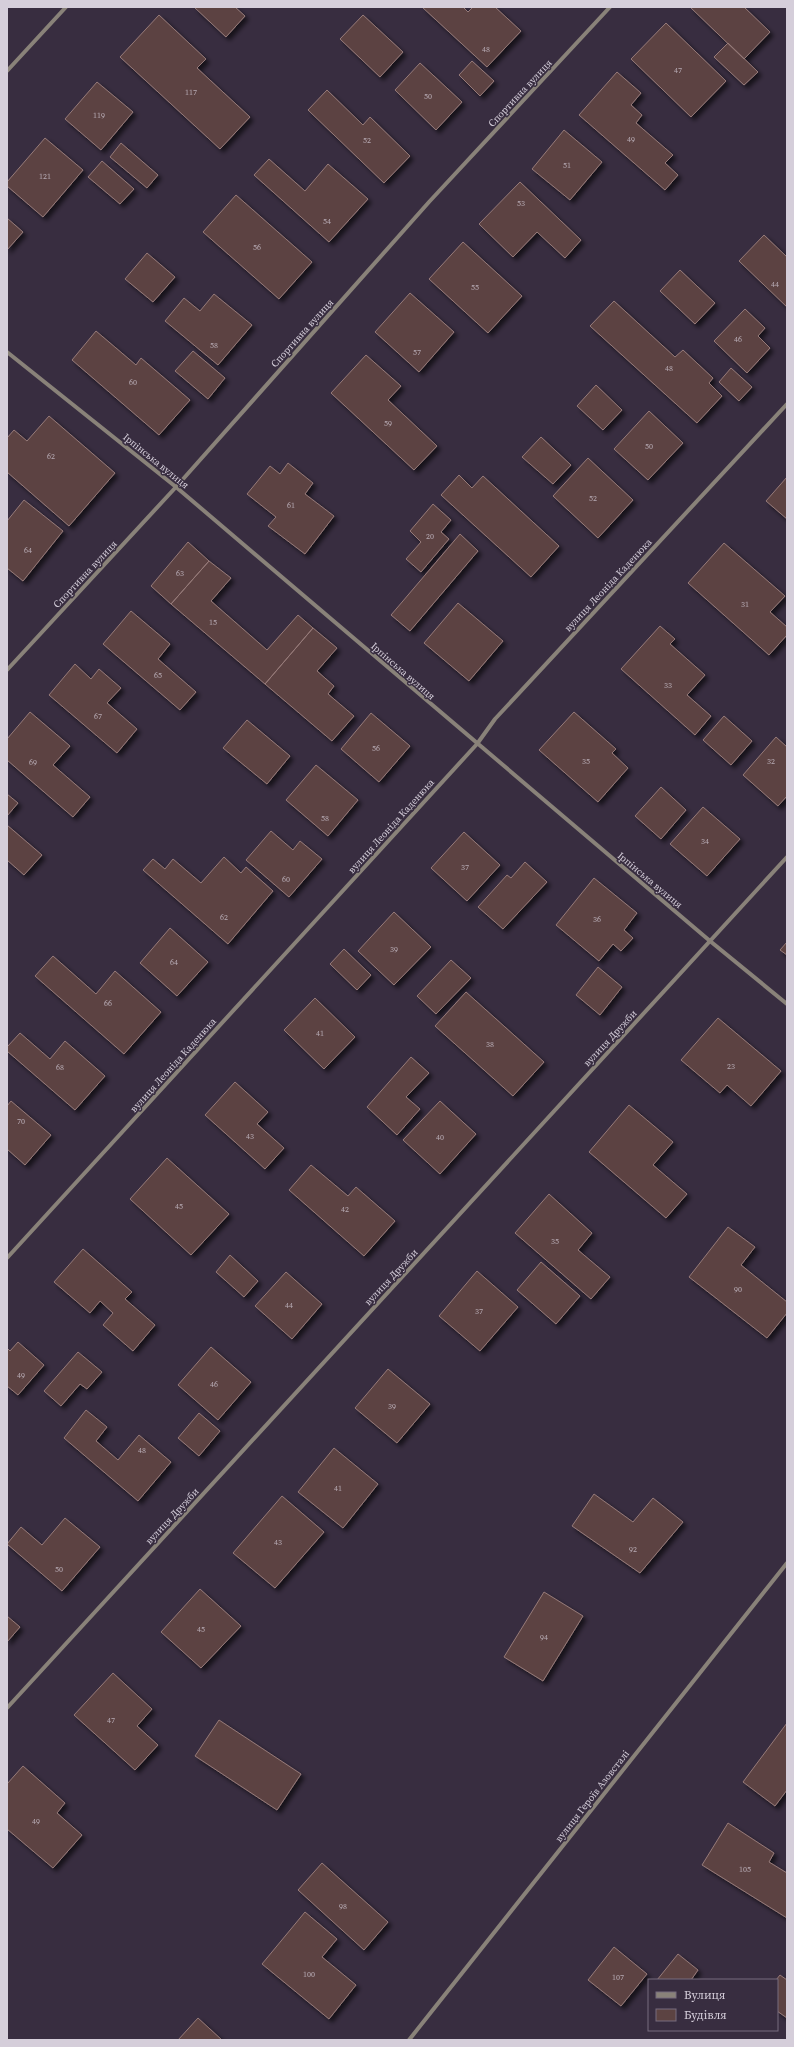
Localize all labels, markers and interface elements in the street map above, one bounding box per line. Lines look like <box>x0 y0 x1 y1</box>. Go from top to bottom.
house number: 48 <box>482 44 490 55</box>
street label: Спортивна вулиця <box>485 56 555 130</box>
house number: 47 <box>674 65 682 76</box>
house number: 117 <box>185 87 197 98</box>
house number: 50 <box>424 91 432 102</box>
house number: 119 <box>93 110 105 121</box>
house number: 49 <box>627 134 635 145</box>
house number: 52 <box>363 135 371 146</box>
house number: 51 <box>563 160 571 171</box>
house number: 121 <box>39 171 51 182</box>
house number: 53 <box>517 198 525 209</box>
house number: 54 <box>323 216 331 227</box>
house number: 56 <box>253 242 261 253</box>
house number: 44 <box>771 279 779 290</box>
house number: 55 <box>471 282 479 293</box>
street label: Спортивна вулиця <box>268 296 336 370</box>
house number: 46 <box>734 334 742 345</box>
house number: 58 <box>210 340 218 351</box>
house number: 57 <box>413 347 421 358</box>
house number: 48 <box>665 363 673 374</box>
house number: 60 <box>129 377 137 388</box>
house number: 59 <box>384 418 392 429</box>
street label: Ірпінська вулиця <box>120 430 192 492</box>
house number: 50 <box>645 441 653 452</box>
house number: 62 <box>47 451 55 462</box>
house number: 52 <box>589 493 597 504</box>
house number: 61 <box>287 500 295 511</box>
house number: 20 <box>426 531 434 542</box>
street label: вулиця Леоніда Каденюка <box>561 535 655 634</box>
street label: Спортивна вулиця <box>50 537 120 611</box>
house number: 64 <box>24 545 32 556</box>
house number: 63 <box>176 568 184 579</box>
house number: 31 <box>741 599 749 610</box>
house number: 15 <box>209 617 217 628</box>
street label: Ірпінська вулиця <box>368 640 438 702</box>
house number: 65 <box>154 670 162 681</box>
house number: 33 <box>664 680 672 691</box>
house number: 67 <box>94 711 102 722</box>
house number: 56 <box>372 743 380 754</box>
house number: 35 <box>582 756 590 767</box>
house number: 32 <box>767 756 775 767</box>
house number: 69 <box>29 757 37 768</box>
street label: вулиця Леоніда Каденюка <box>345 775 438 876</box>
house number: 58 <box>321 813 329 824</box>
house number: 34 <box>701 836 709 847</box>
street label: Ірпінська вулиця <box>615 849 685 911</box>
house number: 37 <box>461 862 469 873</box>
house number: 60 <box>282 874 290 885</box>
house number: 62 <box>220 912 228 923</box>
house number: 36 <box>593 914 601 925</box>
house number: 39 <box>390 944 398 955</box>
house number: 64 <box>170 957 178 968</box>
house number: 66 <box>104 998 112 1009</box>
street label: вулиця Дружби <box>580 1006 640 1069</box>
street label: вулиця Леоніда Каденюка <box>127 1014 220 1115</box>
house number: 41 <box>316 1028 324 1039</box>
house number: 38 <box>486 1039 494 1050</box>
house number: 23 <box>727 1061 735 1072</box>
house number: 68 <box>56 1062 64 1073</box>
house number: 70 <box>17 1116 25 1127</box>
house number: 43 <box>246 1131 254 1142</box>
house number: 40 <box>436 1132 444 1143</box>
house number: 45 <box>175 1201 183 1212</box>
house number: 42 <box>341 1204 349 1215</box>
house number: 35 <box>551 1236 559 1247</box>
street label: вулиця Дружби <box>361 1245 421 1308</box>
house number: 90 <box>734 1284 742 1295</box>
house number: 44 <box>285 1300 293 1311</box>
house number: 37 <box>475 1306 483 1317</box>
house number: 49 <box>17 1370 25 1381</box>
house number: 46 <box>210 1379 218 1390</box>
house number: 39 <box>388 1401 396 1412</box>
house number: 48 <box>138 1445 146 1456</box>
house number: 41 <box>334 1483 342 1494</box>
street label: вулиця Дружби <box>142 1484 202 1547</box>
house number: 43 <box>274 1537 282 1548</box>
house number: 92 <box>629 1544 637 1555</box>
house number: 50 <box>55 1564 63 1575</box>
house number: 45 <box>197 1624 205 1635</box>
house number: 94 <box>540 1632 548 1643</box>
house number: 47 <box>107 1715 115 1726</box>
street label: вулиця Героїв Азовсталі <box>552 1747 632 1845</box>
house number: 49 <box>32 1816 40 1827</box>
house number: 105 <box>739 1864 751 1875</box>
house number: 98 <box>339 1901 347 1912</box>
house number: 100 <box>303 1969 315 1980</box>
house number: 107 <box>612 1972 624 1983</box>
legend <box>648 1979 778 2031</box>
text: Вулиця <box>684 1987 725 2003</box>
text: Будівля <box>684 2007 727 2023</box>

